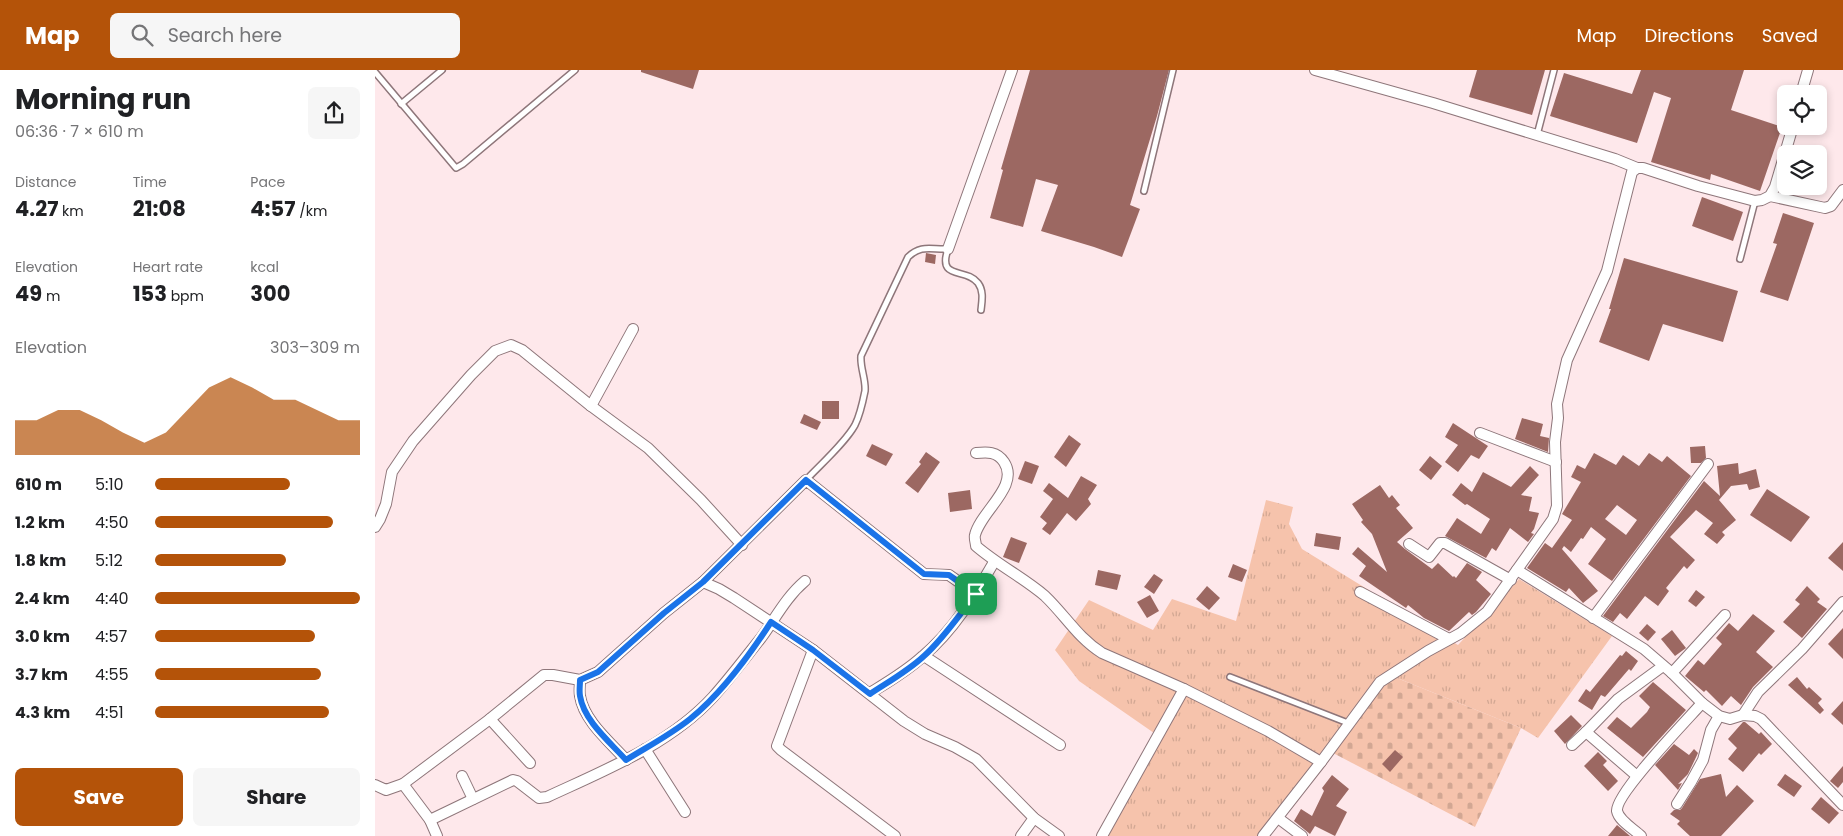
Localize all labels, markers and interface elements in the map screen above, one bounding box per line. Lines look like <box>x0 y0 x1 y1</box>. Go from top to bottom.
search box <box>110 13 460 58</box>
text: Map <box>25 19 80 52</box>
icon: search <box>128 21 156 49</box>
text: Search here <box>168 22 282 49</box>
text: Map <box>1577 23 1616 48</box>
text: Directions <box>1644 23 1734 48</box>
text: Saved <box>1762 23 1818 48</box>
text: Morning run <box>15 80 191 119</box>
map controls <box>1777 85 1827 195</box>
button: locate <box>1777 85 1827 135</box>
button: share <box>308 87 360 139</box>
text: 06:36 · 7 × 610 m <box>15 120 144 143</box>
button: layers <box>1777 145 1827 195</box>
text: Distance <box>15 172 76 192</box>
text: Time <box>133 172 167 192</box>
text: Pace <box>250 172 285 192</box>
text: 4.27 <box>15 194 58 223</box>
text: 21:08 <box>133 194 186 223</box>
text: 4:57 <box>250 194 295 223</box>
text: km <box>58 201 84 221</box>
text: /km <box>295 201 327 221</box>
text: Elevation <box>15 257 78 277</box>
text: Heart rate <box>133 257 203 277</box>
text: kcal <box>250 257 279 277</box>
text: 49 <box>15 279 42 308</box>
text: 153 <box>133 279 167 308</box>
text: 300 <box>250 279 290 308</box>
text: m <box>42 286 60 306</box>
text: bpm <box>167 286 204 306</box>
text: Elevation <box>15 336 87 359</box>
text: 303–309 m <box>270 336 360 359</box>
text: 610 m <box>15 473 62 496</box>
text: 5:10 <box>95 473 124 496</box>
text: 1.2 km <box>15 511 65 534</box>
text: 4:50 <box>95 511 129 534</box>
text: 1.8 km <box>15 549 66 572</box>
text: 5:12 <box>95 549 123 572</box>
pin <box>955 573 997 615</box>
icon: arrive <box>962 580 990 608</box>
text: 2.4 km <box>15 587 70 610</box>
text: 4:40 <box>95 587 129 610</box>
text: 3.0 km <box>15 625 70 648</box>
text: 4:57 <box>95 625 127 648</box>
text: 3.7 km <box>15 663 68 686</box>
text: 4:55 <box>95 663 129 686</box>
text: 4.3 km <box>15 701 70 724</box>
text: 4:51 <box>95 701 124 724</box>
button: Save <box>15 768 183 826</box>
button: Share <box>193 768 360 826</box>

